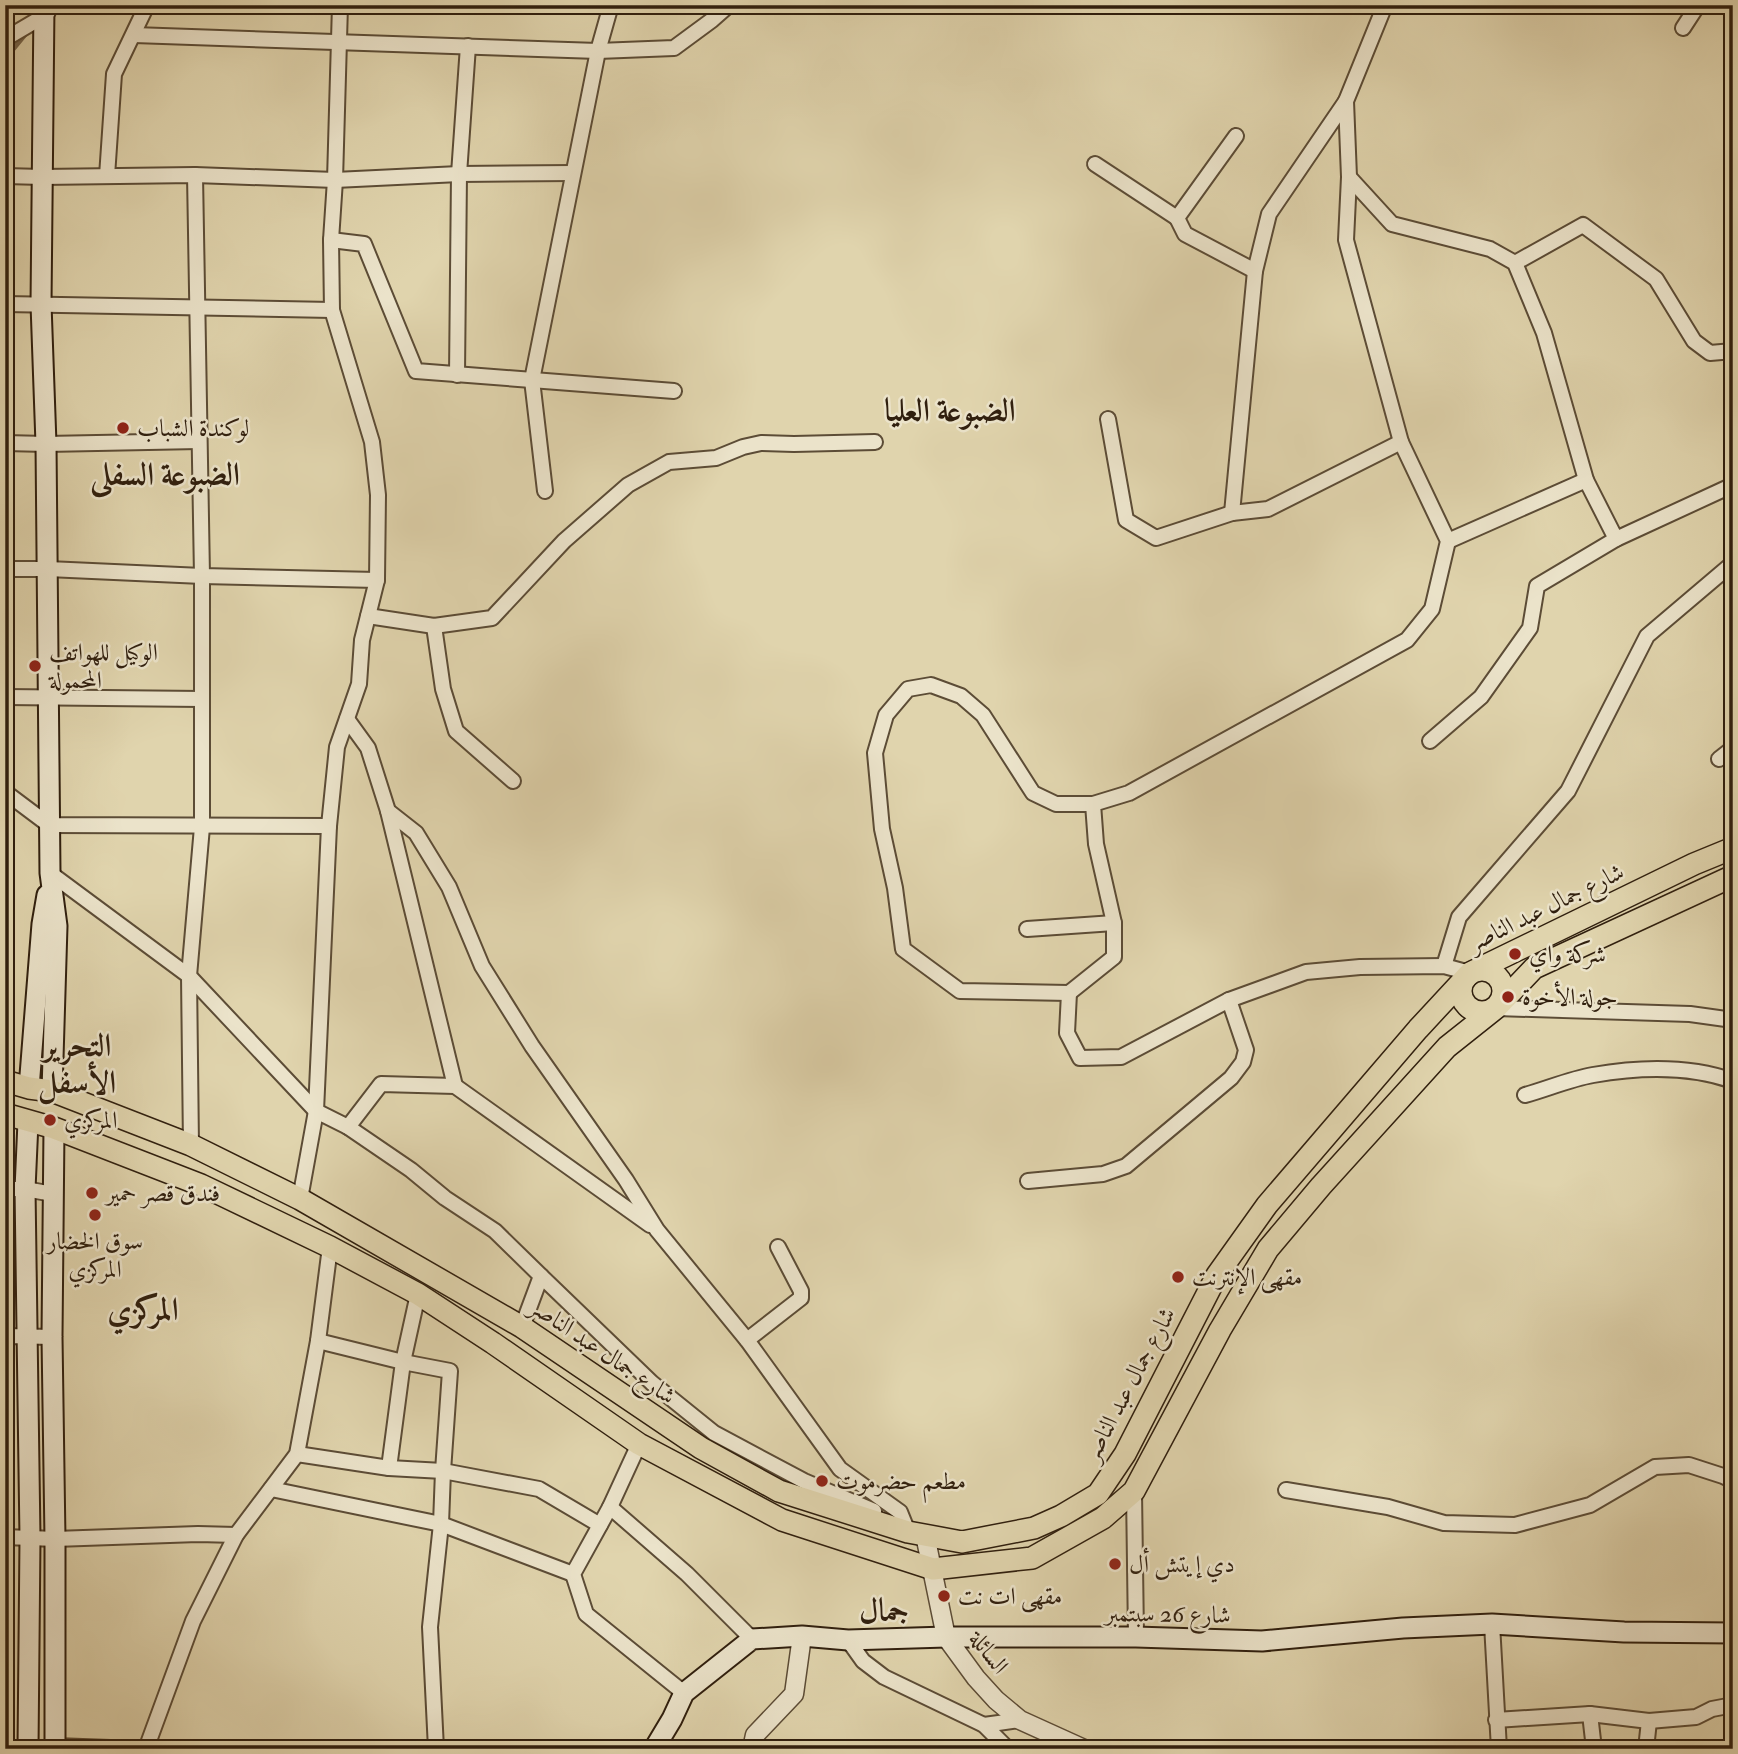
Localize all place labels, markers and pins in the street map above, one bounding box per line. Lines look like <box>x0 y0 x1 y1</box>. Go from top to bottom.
place label: لوكندة الشباب <box>137 413 249 444</box>
marker: لوكندة الشباب <box>115 420 131 436</box>
place label: الوكيل للهواتف المحمولة <box>48 637 158 696</box>
marker: الوكيل للهواتف المحمولة <box>27 658 43 674</box>
place label: شركة واي <box>1529 939 1606 973</box>
marker: شركة واي <box>1507 946 1523 962</box>
place label: جولة الأخوة <box>1522 981 1618 1013</box>
marker: جولة الأخوة <box>1500 989 1516 1005</box>
place label: المركزي <box>64 1105 118 1139</box>
marker: المركزي <box>42 1112 58 1128</box>
place label: فندق قصر حمير <box>103 1178 220 1209</box>
marker: فندق قصر حمير <box>84 1185 100 1201</box>
marker: سوق الخضار المركزي <box>87 1207 103 1223</box>
place label: سوق الخضار المركزي <box>45 1226 143 1288</box>
place label: مقهى الإنترنت <box>1192 1262 1302 1295</box>
marker: مقهى الإنترنت <box>1170 1269 1186 1285</box>
place label: مطعم حضرموت <box>836 1466 966 1503</box>
marker: مطعم حضرموت <box>814 1473 830 1489</box>
place label: دي إيتش أل <box>1129 1547 1235 1583</box>
marker: دي إيتش أل <box>1107 1556 1123 1572</box>
place label: مقهى ات نت <box>958 1581 1062 1613</box>
marker: مقهى ات نت <box>936 1588 952 1604</box>

